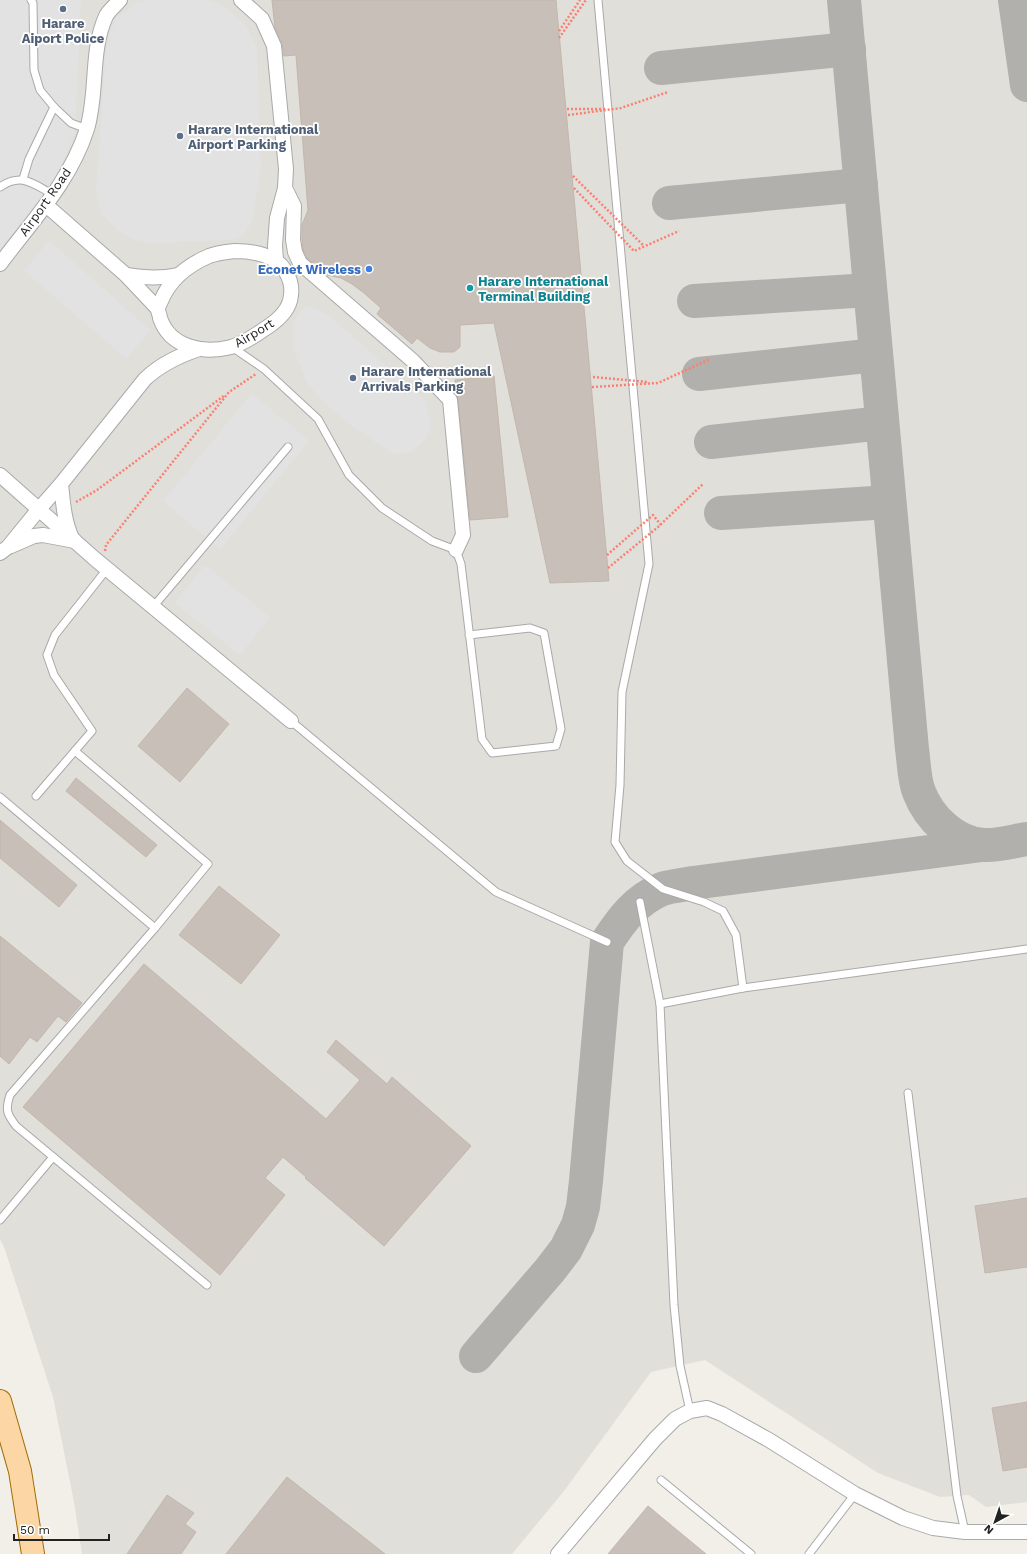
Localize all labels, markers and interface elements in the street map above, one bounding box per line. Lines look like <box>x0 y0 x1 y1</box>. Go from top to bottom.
marker: Harare Aiport Police <box>58 4 68 14</box>
place label: Harare Aiport Police <box>22 16 105 46</box>
place label: Harare International Airport Parking <box>188 122 319 152</box>
marker: Harare International Airport Parking <box>175 131 185 141</box>
street label: Airport Road <box>16 165 74 239</box>
place label: Econet Wireless <box>258 262 361 277</box>
marker: Econet Wireless <box>364 264 374 274</box>
place label: Harare International Terminal Building <box>478 274 609 304</box>
marker: Harare International Terminal Building <box>465 283 475 293</box>
street label: Airport <box>231 315 277 351</box>
place label: Harare International Arrivals Parking <box>361 364 492 394</box>
marker: Harare International Arrivals Parking <box>348 373 358 383</box>
north arrow <box>975 1502 1015 1542</box>
scale bar <box>14 1516 109 1542</box>
text: N <box>982 1522 996 1537</box>
text: 50 m <box>20 1523 50 1537</box>

